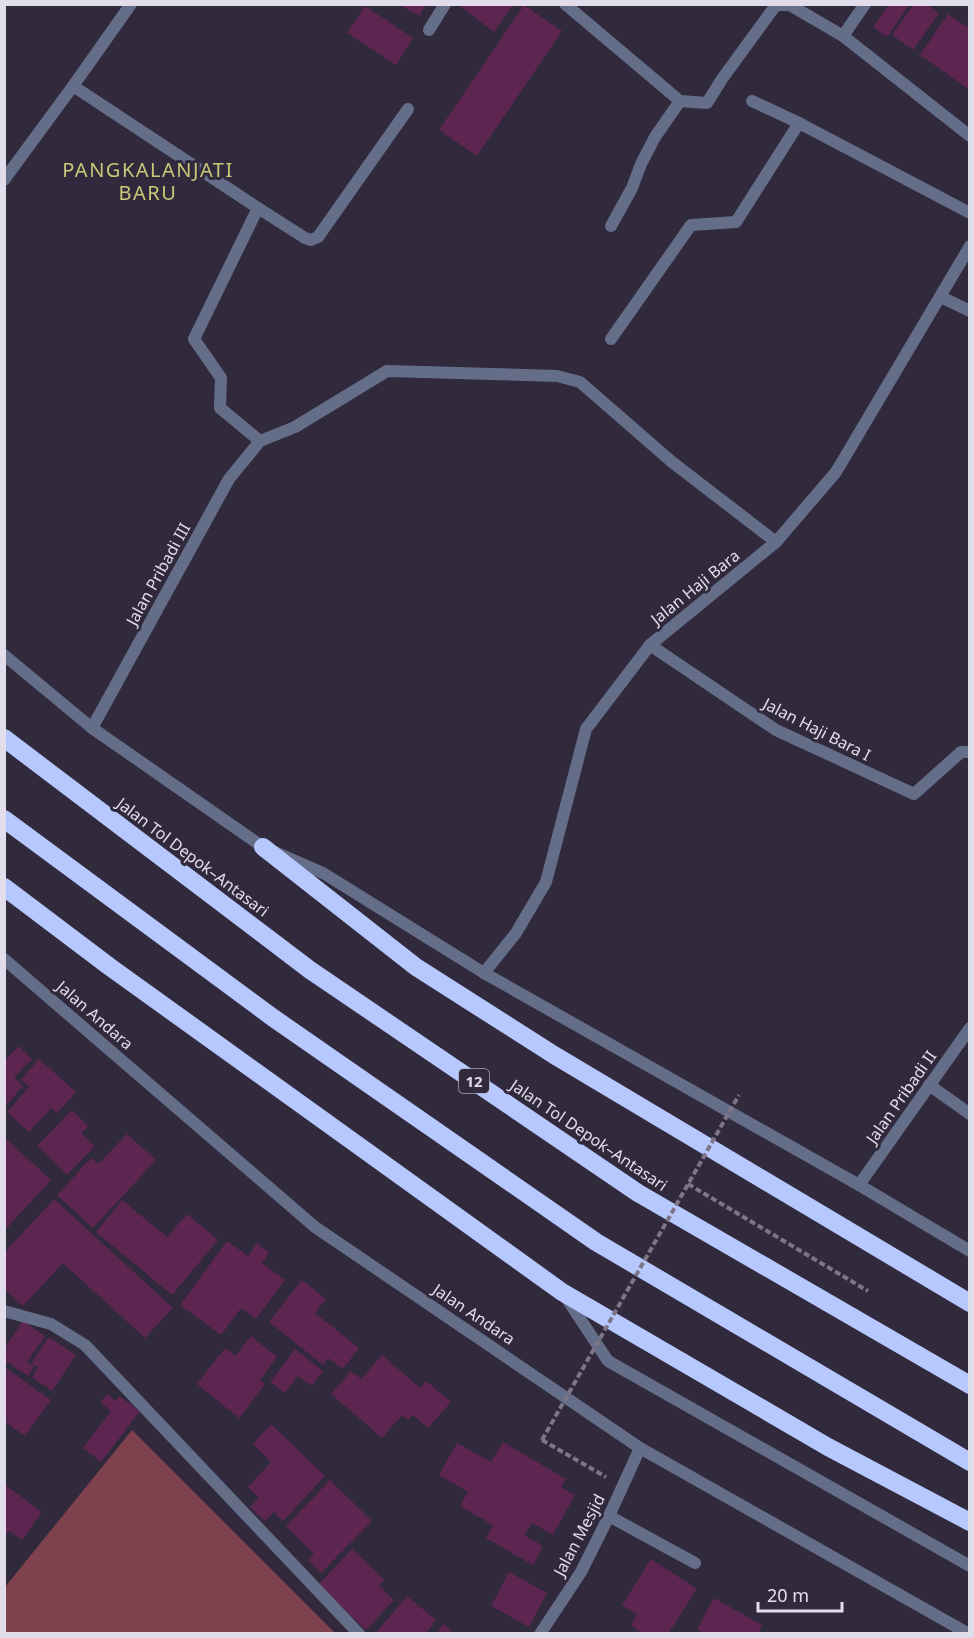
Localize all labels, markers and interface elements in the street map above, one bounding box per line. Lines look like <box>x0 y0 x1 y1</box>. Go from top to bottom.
district label: PANGKALANJATI BARU <box>62 156 234 206</box>
street label: Jalan Pribadi III <box>120 519 195 631</box>
street label: Jalan Haji Bara <box>644 544 744 631</box>
street label: Jalan Haji Bara I <box>758 692 875 766</box>
street label: Jalan Tol Depok–Antasari <box>111 791 274 922</box>
street label: Jalan Andara <box>51 974 138 1054</box>
street label: Jalan Pribadi II <box>860 1046 941 1149</box>
road number: 12 <box>459 1069 489 1093</box>
street label: Jalan Tol Depok–Antasari <box>504 1073 672 1196</box>
street label: Jalan Andara <box>427 1277 519 1350</box>
street label: Jalan Mesjid <box>547 1490 610 1582</box>
scale bar <box>758 1575 842 1613</box>
text: 20 m <box>767 1583 809 1607</box>

